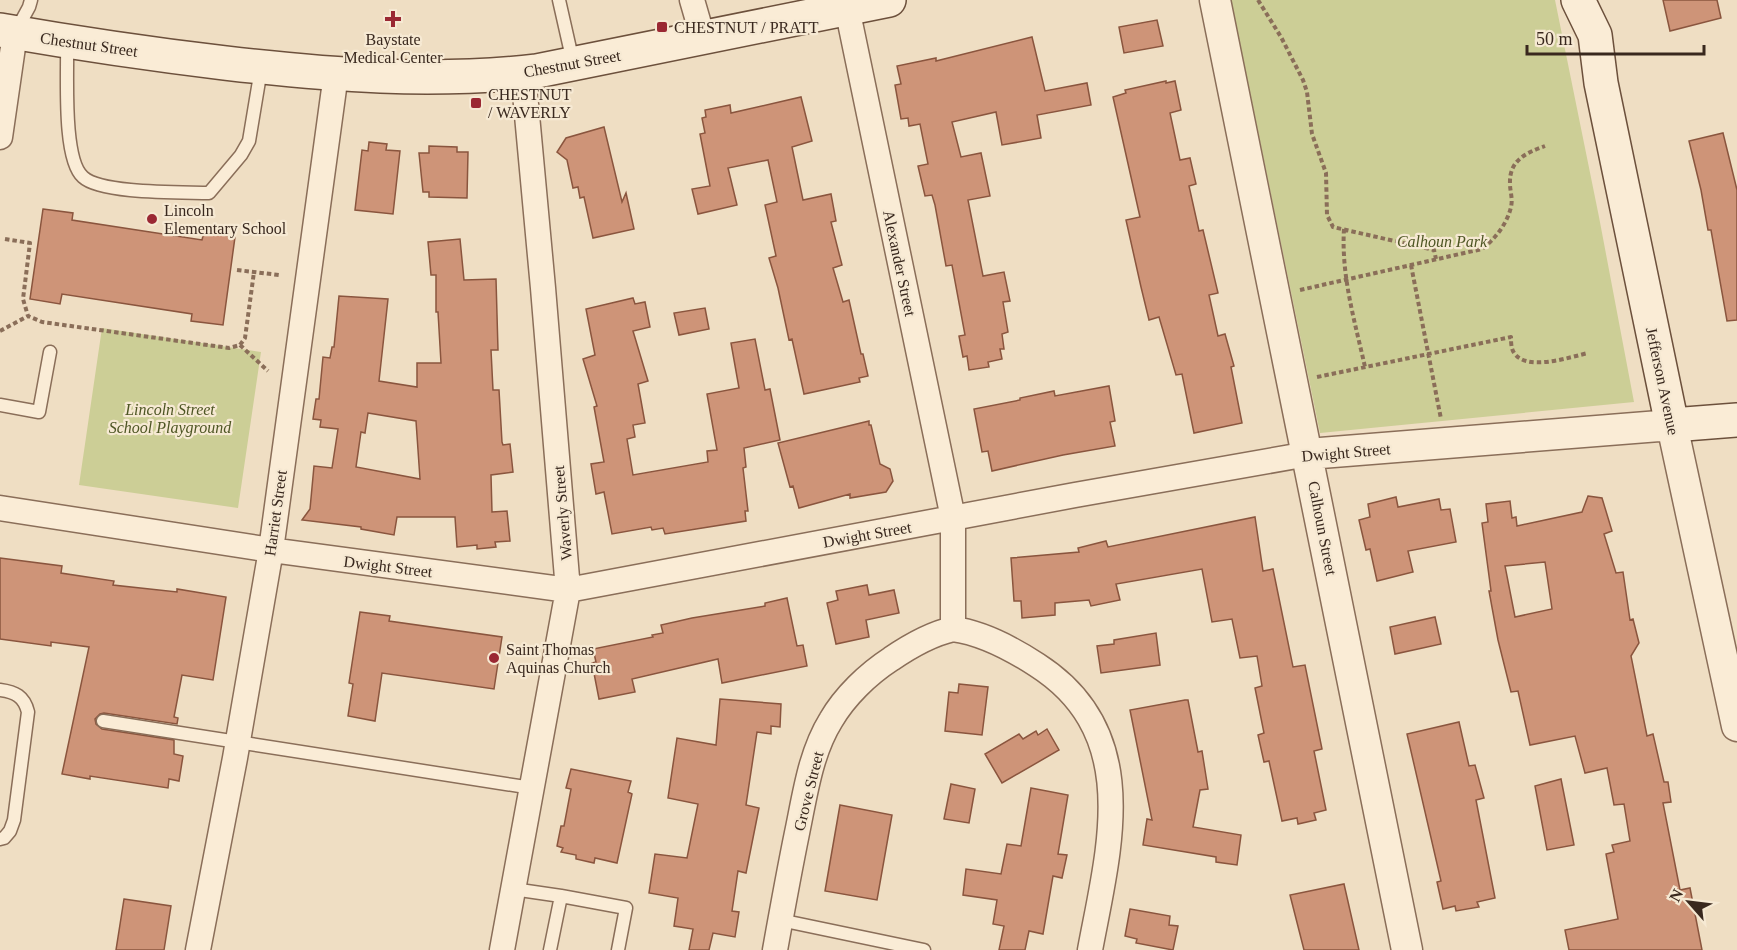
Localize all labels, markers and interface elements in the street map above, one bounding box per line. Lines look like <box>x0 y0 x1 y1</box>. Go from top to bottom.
marker: Baystate Medical Center <box>384 10 402 28</box>
scale bar <box>1527 18 1704 56</box>
place label: CHESTNUT / PRATT <box>674 19 819 36</box>
marker: CHESTNUT / PRATT <box>655 20 669 34</box>
street label: Chestnut Street <box>39 29 139 60</box>
text: 50 m <box>1536 29 1573 49</box>
place label: Baystate Medical Center <box>343 31 443 66</box>
street label: Chestnut Street <box>522 46 622 80</box>
place label: CHESTNUT / WAVERLY <box>488 86 572 121</box>
marker: CHESTNUT / WAVERLY <box>469 96 483 110</box>
place label: Lincoln Elementary School <box>164 202 287 238</box>
street label: Alexander Street <box>880 209 919 318</box>
marker: Lincoln Elementary School <box>145 212 159 226</box>
park label: Calhoun Park <box>1397 233 1488 250</box>
street label: Jefferson Avenue <box>1643 326 1682 437</box>
park label: Lincoln Street School Playground <box>109 401 232 437</box>
street label: Dwight Street <box>1301 440 1392 466</box>
street label: Waverly Street <box>550 464 576 561</box>
street label: Harriet Street <box>261 468 290 557</box>
street label: Calhoun Street <box>1305 480 1340 577</box>
street label: Dwight Street <box>822 518 913 552</box>
street label: Dwight Street <box>342 553 434 581</box>
place label: Saint Thomas Aquinas Church <box>506 641 610 677</box>
marker: Saint Thomas Aquinas Church <box>487 651 501 665</box>
street label: Grove Street <box>790 749 827 833</box>
north arrow <box>1659 872 1719 932</box>
text: N <box>1666 886 1687 904</box>

